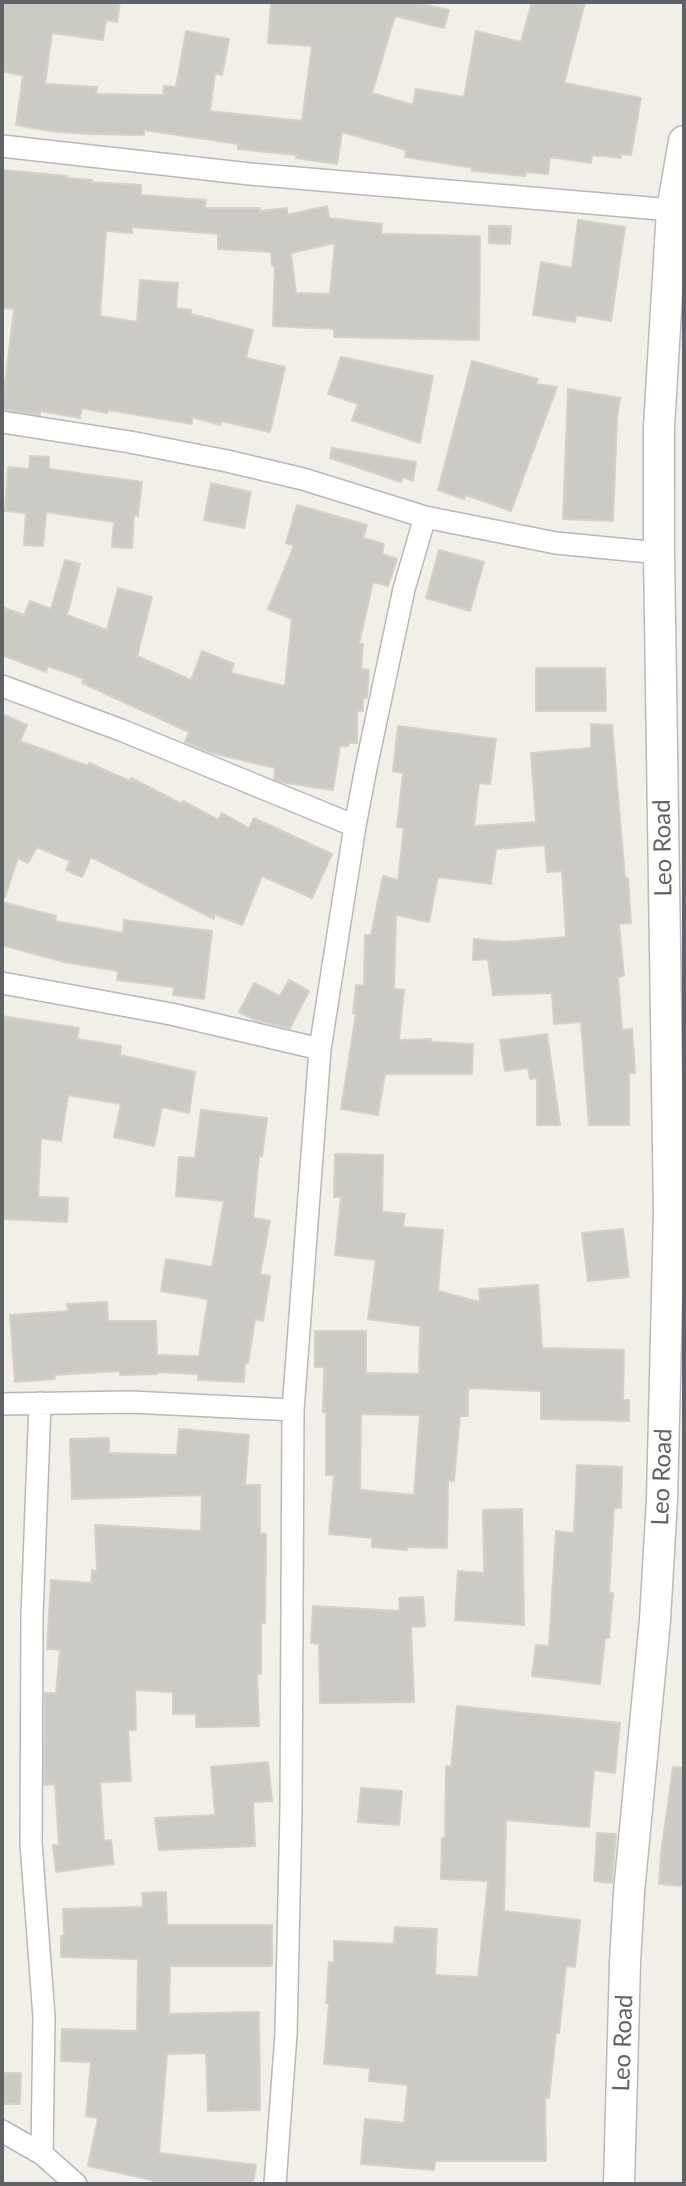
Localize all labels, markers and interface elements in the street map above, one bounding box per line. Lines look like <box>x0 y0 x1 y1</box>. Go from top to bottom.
street label: Leo Road <box>648 799 678 897</box>
street label: Leo Road <box>646 1428 678 1526</box>
street label: Leo Road <box>607 1994 639 2092</box>

